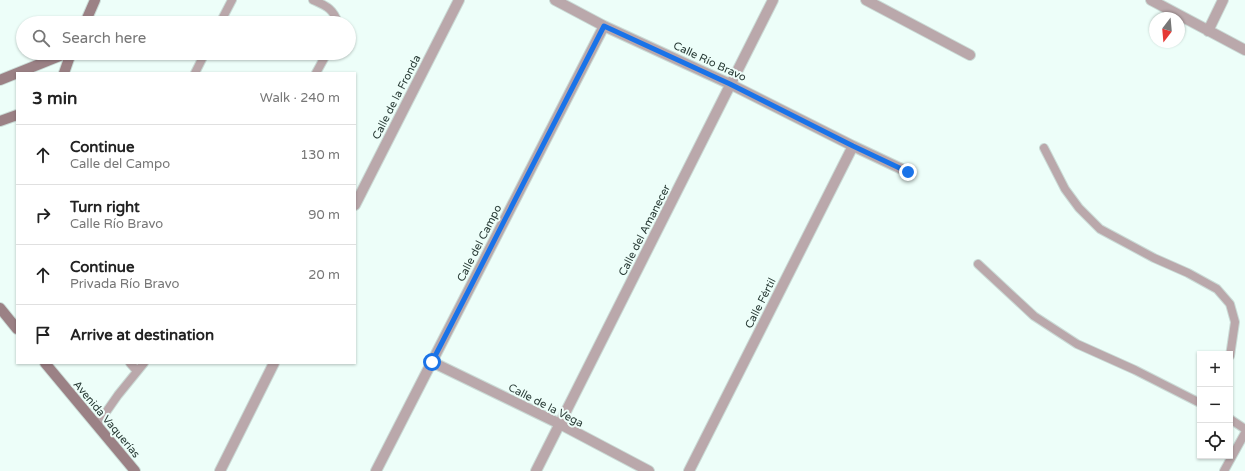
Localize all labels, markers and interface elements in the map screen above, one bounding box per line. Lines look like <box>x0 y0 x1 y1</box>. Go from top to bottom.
north arrow <box>1149 12 1185 48</box>
search box <box>16 16 356 60</box>
icon: search <box>30 27 52 49</box>
text: Search here <box>62 29 146 47</box>
street label: Calle Río Bravo <box>671 39 749 84</box>
street label: Calle de la Fronda <box>370 53 423 142</box>
text: 3 min <box>32 88 77 109</box>
text: Walk · 240 m <box>260 90 340 106</box>
text: Continue <box>70 138 134 156</box>
icon: ahead <box>32 144 54 166</box>
text: 130 m <box>300 147 340 163</box>
text: Calle del Campo <box>70 156 170 172</box>
route end <box>899 163 917 181</box>
street label: Calle del Amanecer <box>616 182 673 278</box>
text: Turn right <box>70 198 140 216</box>
street label: Calle del Campo <box>454 202 505 284</box>
icon: right <box>32 204 54 226</box>
text: 90 m <box>308 207 340 223</box>
text: Calle Río Bravo <box>70 216 163 232</box>
text: Continue <box>70 258 134 276</box>
icon: ahead <box>32 264 54 286</box>
text: 20 m <box>308 267 340 283</box>
text: Privada Río Bravo <box>70 276 179 292</box>
street label: Calle Fértil <box>742 276 779 331</box>
icon: arrive <box>32 324 54 346</box>
text: Arrive at destination <box>70 326 214 344</box>
map controls <box>1197 351 1233 459</box>
button: + <box>1197 351 1233 387</box>
route start <box>423 353 441 371</box>
street label: Avenida Vaquerías <box>71 378 143 461</box>
street label: Calle de la Vega <box>506 381 586 430</box>
button: − <box>1197 387 1233 423</box>
button: locate <box>1197 423 1233 459</box>

